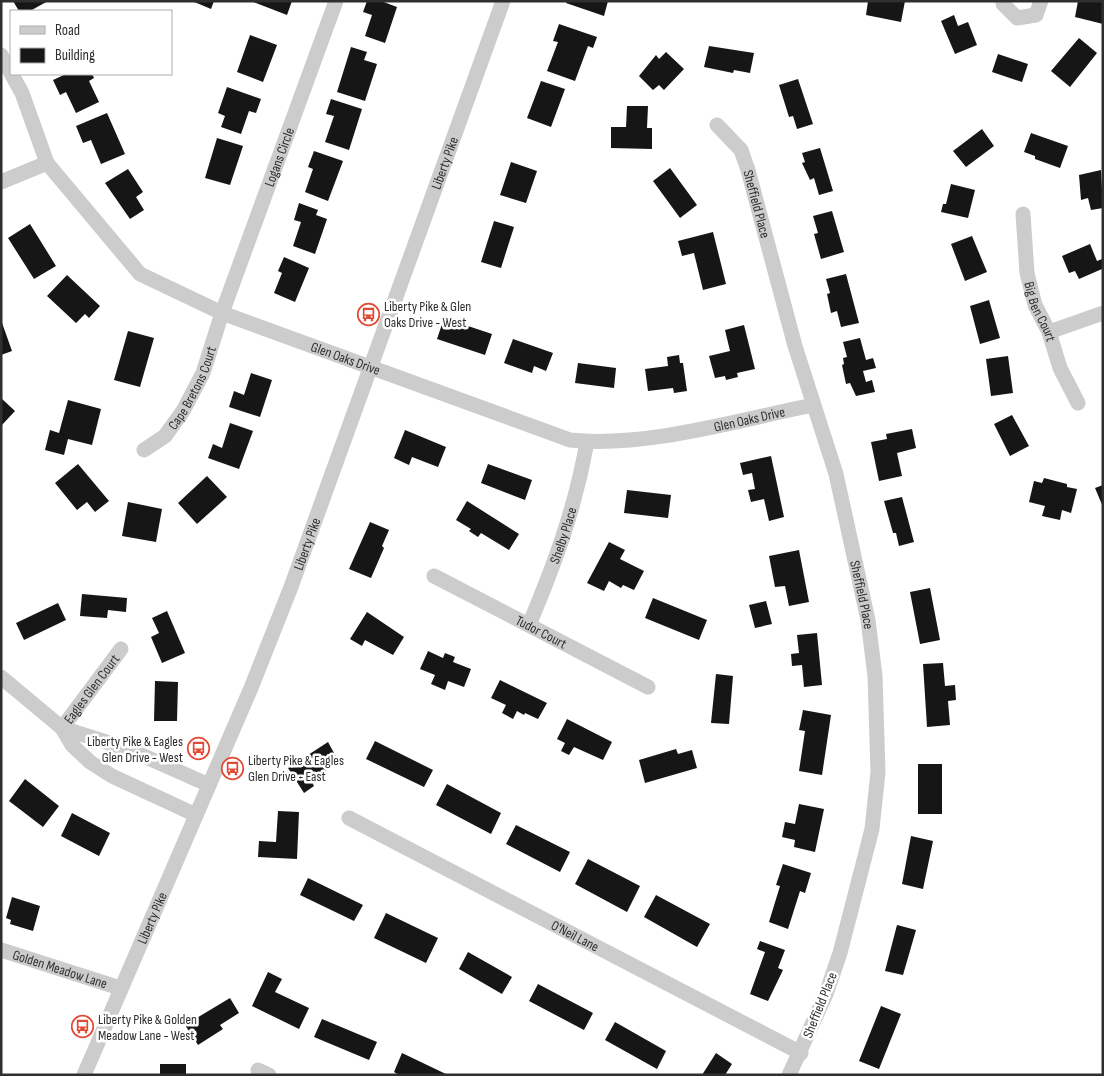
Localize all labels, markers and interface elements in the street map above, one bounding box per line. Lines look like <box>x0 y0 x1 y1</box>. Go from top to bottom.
legend <box>10 10 172 75</box>
text: Road <box>55 21 80 40</box>
text: Building <box>55 46 95 65</box>
street label: Logans Circle <box>260 125 298 189</box>
street label: Liberty Pike <box>427 134 462 192</box>
street label: Sheffield Place <box>740 168 774 240</box>
street label: Big Ben Court <box>1021 280 1060 343</box>
place label: Liberty Pike & Glen Oaks Drive - West <box>384 298 471 331</box>
bus stop icon: Liberty Pike & Glen Oaks Drive - West <box>356 302 380 326</box>
street label: Glen Oaks Drive <box>309 338 383 379</box>
street label: Cape Bretons Court <box>164 344 219 433</box>
street label: Glen Oaks Drive <box>712 403 786 435</box>
street label: Shelby Place <box>546 505 580 566</box>
street label: Liberty Pike <box>289 515 324 572</box>
street label: Sheffield Place <box>847 559 878 630</box>
street label: Tudor Court <box>513 611 570 652</box>
street label: Eagles Glen Court <box>60 651 123 727</box>
place label: Liberty Pike & Eagles Glen Drive - West <box>87 733 183 766</box>
bus stop icon: Liberty Pike & Eagles Glen Drive - West <box>187 737 211 761</box>
place label: Liberty Pike & Eagles Glen Drive - East <box>248 752 344 785</box>
bus stop icon: Liberty Pike & Eagles Glen Drive - East <box>220 756 244 780</box>
street label: Liberty Pike <box>133 890 170 946</box>
street label: O'Neil Lane <box>548 916 602 955</box>
street label: Golden Meadow Lane <box>11 946 110 992</box>
street label: Sheffield Place <box>799 970 841 1040</box>
place label: Liberty Pike & Golden Meadow Lane - West <box>98 1011 197 1044</box>
bus stop icon: Liberty Pike & Golden Meadow Lane - West <box>70 1015 94 1039</box>

